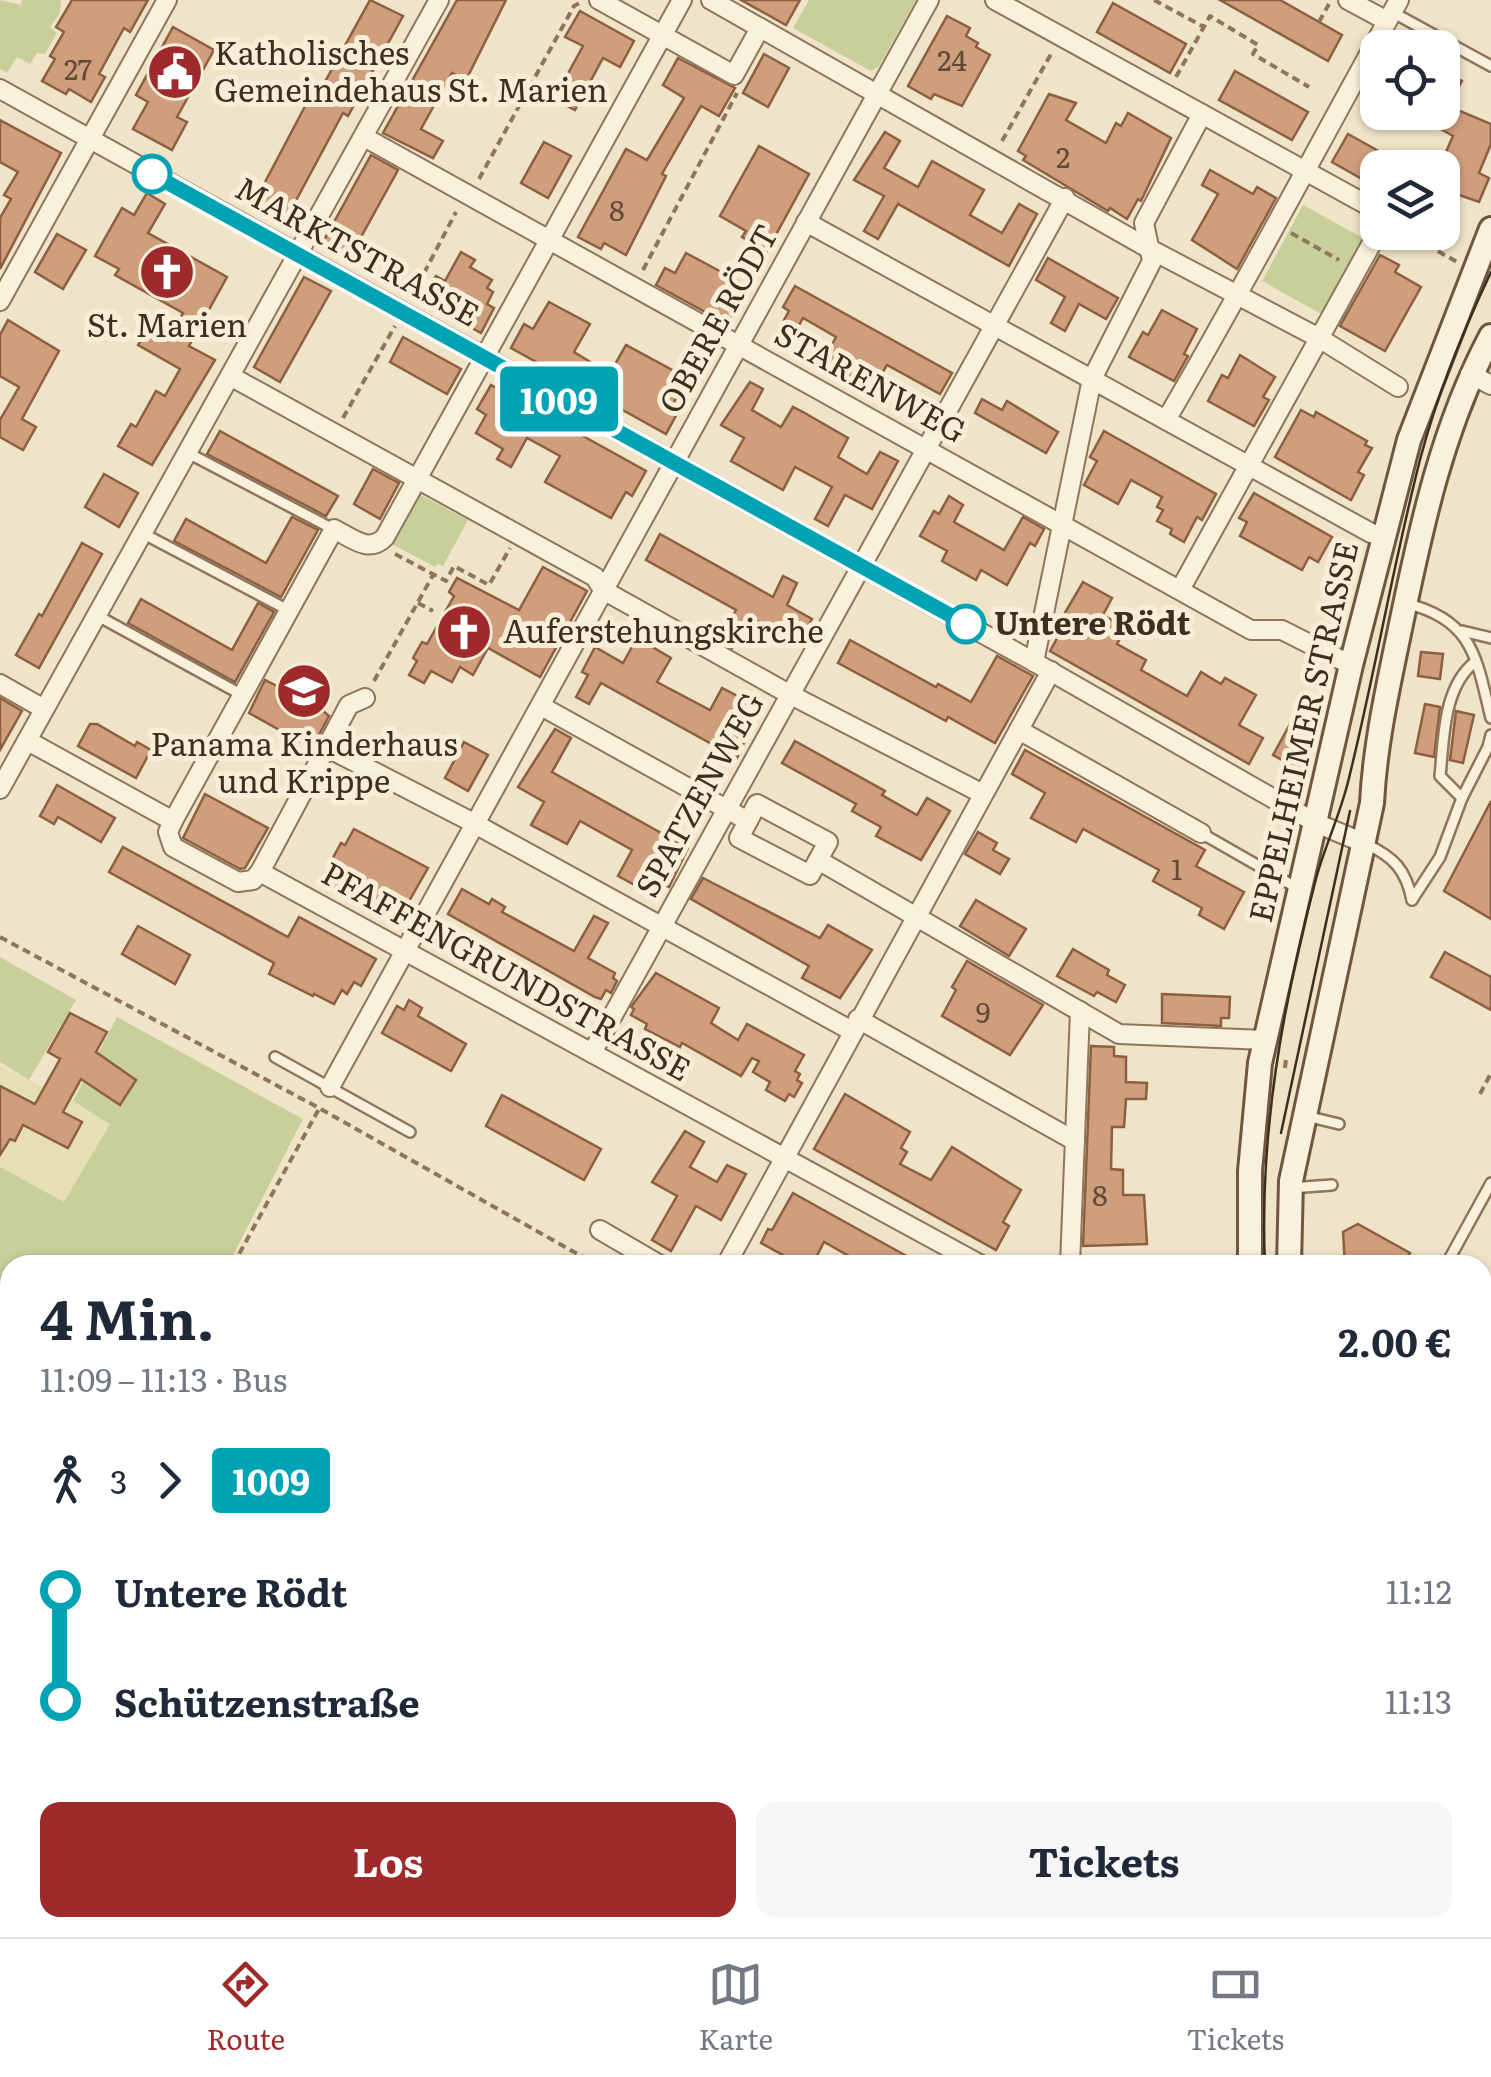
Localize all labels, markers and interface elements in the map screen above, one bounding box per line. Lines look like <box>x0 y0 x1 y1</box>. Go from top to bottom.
place label: Katholisches Gemeindehaus St. Marien <box>214 27 608 112</box>
map controls <box>1360 30 1460 250</box>
button: locate <box>1360 30 1460 130</box>
house number: 24 <box>937 38 967 80</box>
public building icon: Katholisches Gemeindehaus St. Marien <box>145 42 205 102</box>
house number: 27 <box>64 47 92 89</box>
house number: 2 <box>1056 135 1070 177</box>
button: layers <box>1360 150 1460 250</box>
unlabelled marker <box>133 155 171 193</box>
street label: MARKTSTRASSE <box>228 162 489 336</box>
house number: 8 <box>609 188 625 230</box>
street label: OBERE RÖDT <box>645 214 788 421</box>
church icon: St. Marien <box>137 242 197 302</box>
place label: St. Marien <box>87 299 247 347</box>
street label: STARENWEG <box>767 308 976 453</box>
line badge: 1009 <box>489 366 629 432</box>
text: 1009 <box>520 373 598 425</box>
street label: EPPELHEIMER STRASSE <box>1234 536 1368 927</box>
place label: Untere Rödt <box>994 597 1190 645</box>
church icon: Auferstehungskirche <box>434 602 494 662</box>
place label: Auferstehungskirche <box>503 605 824 653</box>
marker: Untere Rödt <box>947 605 985 643</box>
school or university icon: Panama Kinderhaus und Krippe <box>274 661 334 721</box>
street label: SPATZENWEG <box>621 682 774 905</box>
place label: Panama Kinderhaus und Krippe <box>150 718 458 803</box>
house number: 1 <box>1171 847 1183 889</box>
street label: PFAFFENGRUNDSTRASSE <box>314 848 701 1091</box>
house number: 9 <box>976 990 990 1032</box>
house number: 8 <box>1092 1173 1108 1215</box>
text: 4 Min. <box>40 1275 215 1357</box>
text: 2.00 € <box>1338 1312 1452 1369</box>
text: 11:09 – 11:13 · Bus <box>40 1354 287 1402</box>
icon: walk <box>40 1453 95 1508</box>
icon: forward <box>142 1453 197 1508</box>
text: 1009 <box>232 1454 310 1506</box>
text: 3 <box>110 1456 127 1504</box>
text: Untere Rödt <box>114 1562 347 1619</box>
text: 11:12 <box>1386 1566 1452 1614</box>
text: Schützenstraße <box>114 1672 420 1729</box>
text: 11:13 <box>1385 1676 1452 1724</box>
button: Los <box>40 1802 736 1917</box>
button: Tickets <box>756 1802 1452 1917</box>
tab: Route <box>207 1957 285 2059</box>
tab: Karte <box>699 1957 773 2059</box>
tab: Tickets <box>1187 1957 1284 2059</box>

